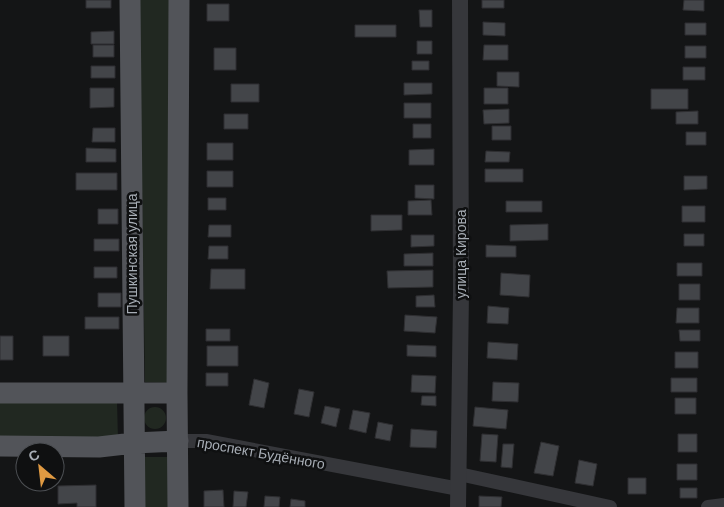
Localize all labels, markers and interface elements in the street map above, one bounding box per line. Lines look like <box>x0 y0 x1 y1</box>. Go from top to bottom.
street label: Пушкинская улица <box>124 193 140 315</box>
street label: улица Кирова <box>453 209 469 299</box>
street label: проспект Будённого <box>196 434 326 472</box>
north arrow <box>15 442 65 492</box>
text: С <box>26 446 42 465</box>

